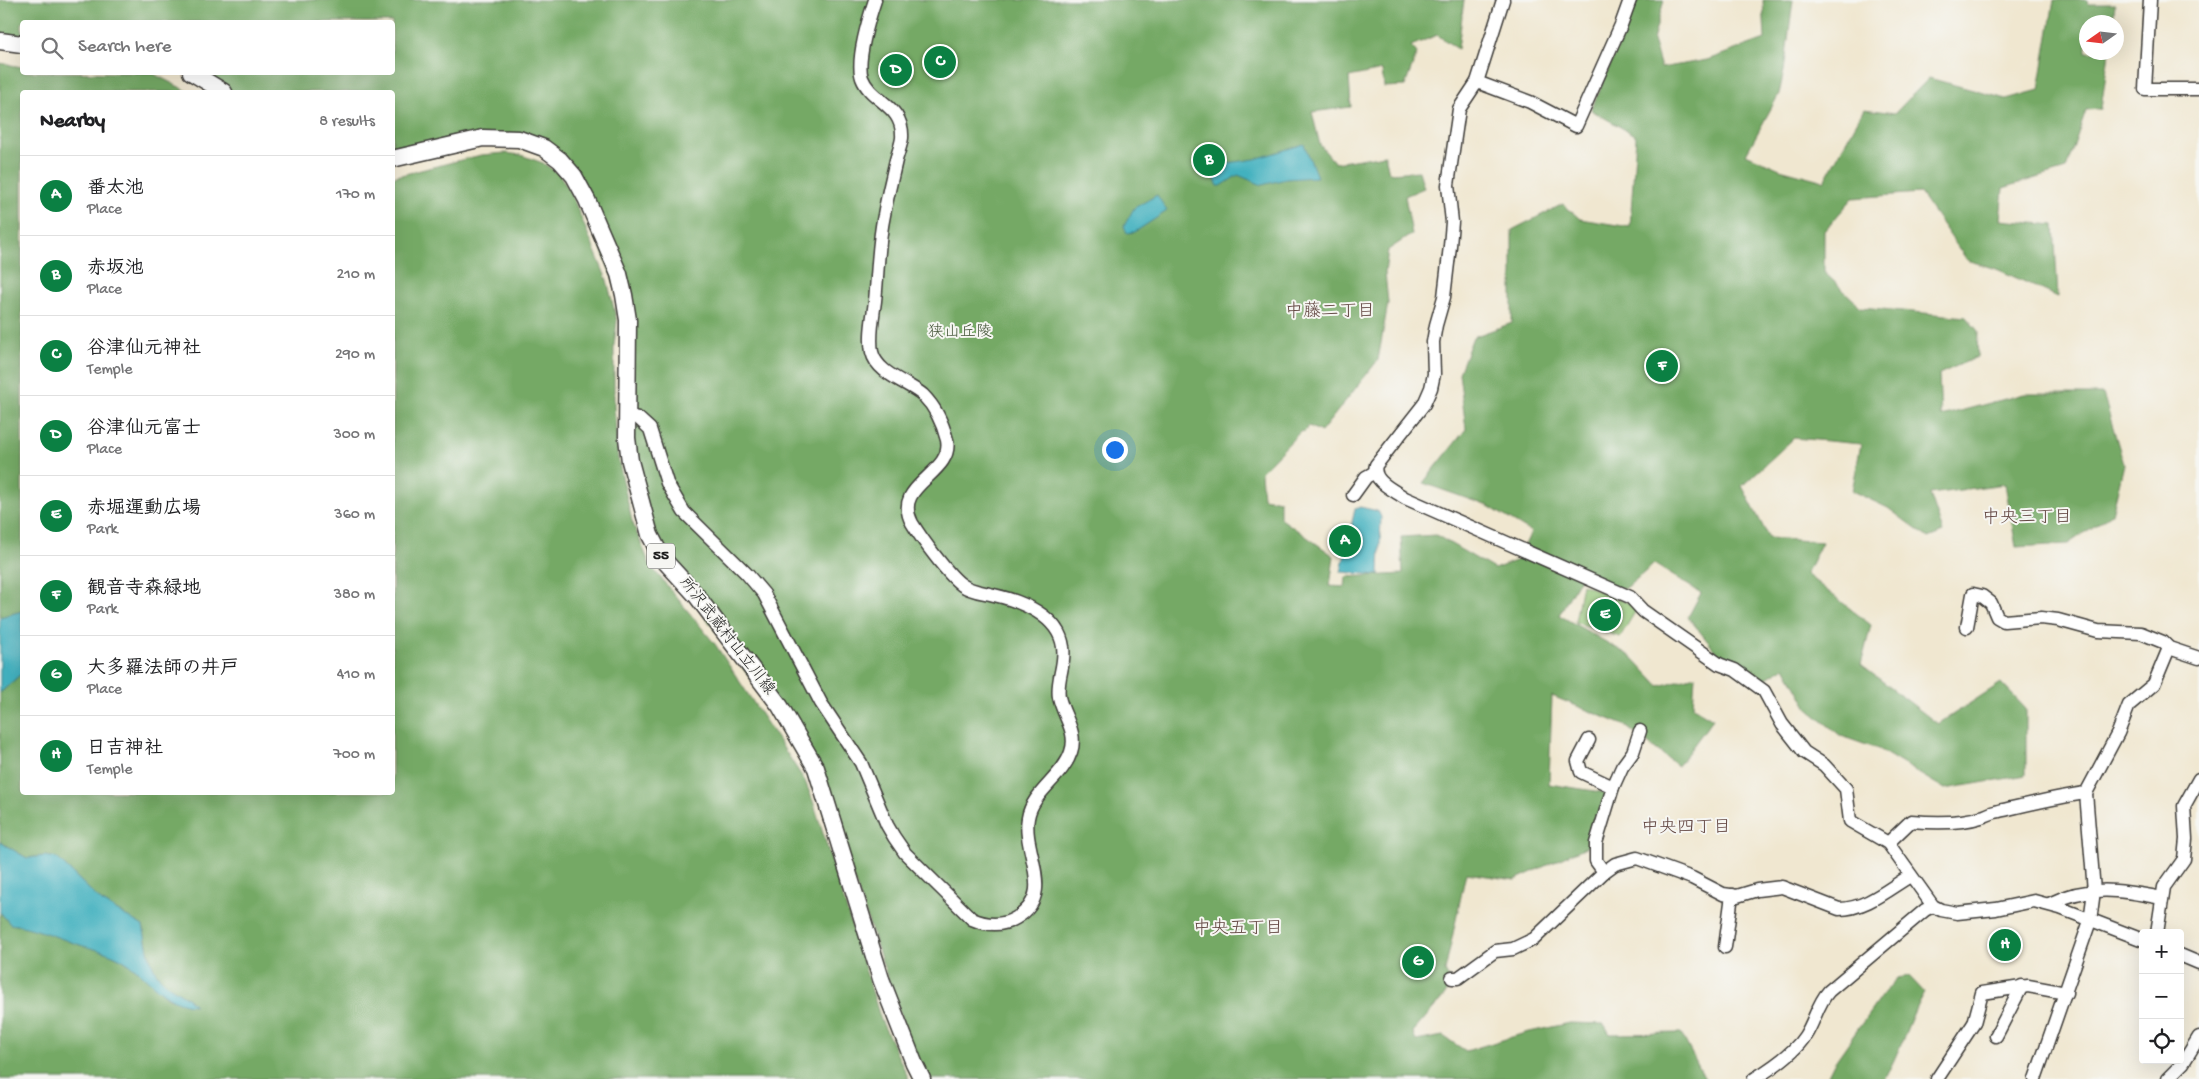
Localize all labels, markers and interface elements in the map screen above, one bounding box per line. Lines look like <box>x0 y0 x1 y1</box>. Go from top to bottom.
north arrow <box>2079 15 2124 60</box>
search box <box>20 20 395 75</box>
icon: search <box>38 34 66 62</box>
text: Search here <box>78 36 172 59</box>
pin: C <box>924 43 956 81</box>
pin: D <box>880 51 912 89</box>
text: Nearby <box>40 110 105 135</box>
text: 8 results <box>319 113 375 132</box>
pin: B <box>1193 141 1225 179</box>
text: 番太池 <box>87 178 144 201</box>
text: A <box>51 186 61 205</box>
text: 170 m <box>336 186 375 205</box>
text: Place <box>87 201 122 220</box>
text: 赤坂池 <box>87 258 144 281</box>
text: B <box>52 266 60 285</box>
text: 210 m <box>336 266 375 285</box>
text: Place <box>87 281 122 300</box>
district label: 中藤二丁目 <box>1285 301 1375 323</box>
park label: 狭山丘陵 <box>928 323 992 343</box>
text: 谷津仙元神社 <box>87 338 201 361</box>
text: C <box>52 346 60 365</box>
text: 290 m <box>335 346 375 365</box>
pin: F <box>1646 347 1678 385</box>
text: Temple <box>87 361 132 380</box>
text: 谷津仙元富士 <box>87 418 201 441</box>
text: D <box>51 426 61 445</box>
text: 300 m <box>333 426 375 445</box>
your location <box>1102 437 1128 463</box>
text: Place <box>87 441 122 460</box>
text: 赤堀運動広場 <box>87 498 201 521</box>
text: E <box>51 506 61 525</box>
text: 360 m <box>334 506 375 525</box>
district label: 中央三丁目 <box>1982 507 2072 529</box>
text: Park <box>87 521 118 540</box>
pin: A <box>1329 522 1361 560</box>
road number: 55 <box>647 544 675 568</box>
street label: 所沢武蔵村山立川線 <box>674 573 779 700</box>
text: 観音寺森緑地 <box>87 578 201 601</box>
text: F <box>52 586 60 605</box>
text: 380 m <box>334 586 375 605</box>
pin: E <box>1589 596 1621 634</box>
text: Park <box>87 601 118 620</box>
text: 大多羅法師の井戸 <box>87 658 239 681</box>
text: G <box>51 666 61 685</box>
text: 410 m <box>337 666 375 685</box>
text: Place <box>87 681 122 700</box>
text: 日吉神社 <box>87 738 163 761</box>
text: H <box>51 746 61 765</box>
text: 700 m <box>333 746 375 765</box>
text: Temple <box>87 761 132 780</box>
district label: 中央四丁目 <box>1641 817 1731 839</box>
district label: 中央五丁目 <box>1193 918 1283 940</box>
pin: H <box>1989 926 2021 964</box>
map controls <box>2139 929 2184 1064</box>
button: + <box>2139 929 2184 974</box>
pin: G <box>1402 943 1434 981</box>
button: − <box>2139 974 2184 1019</box>
button: locate <box>2139 1019 2184 1064</box>

